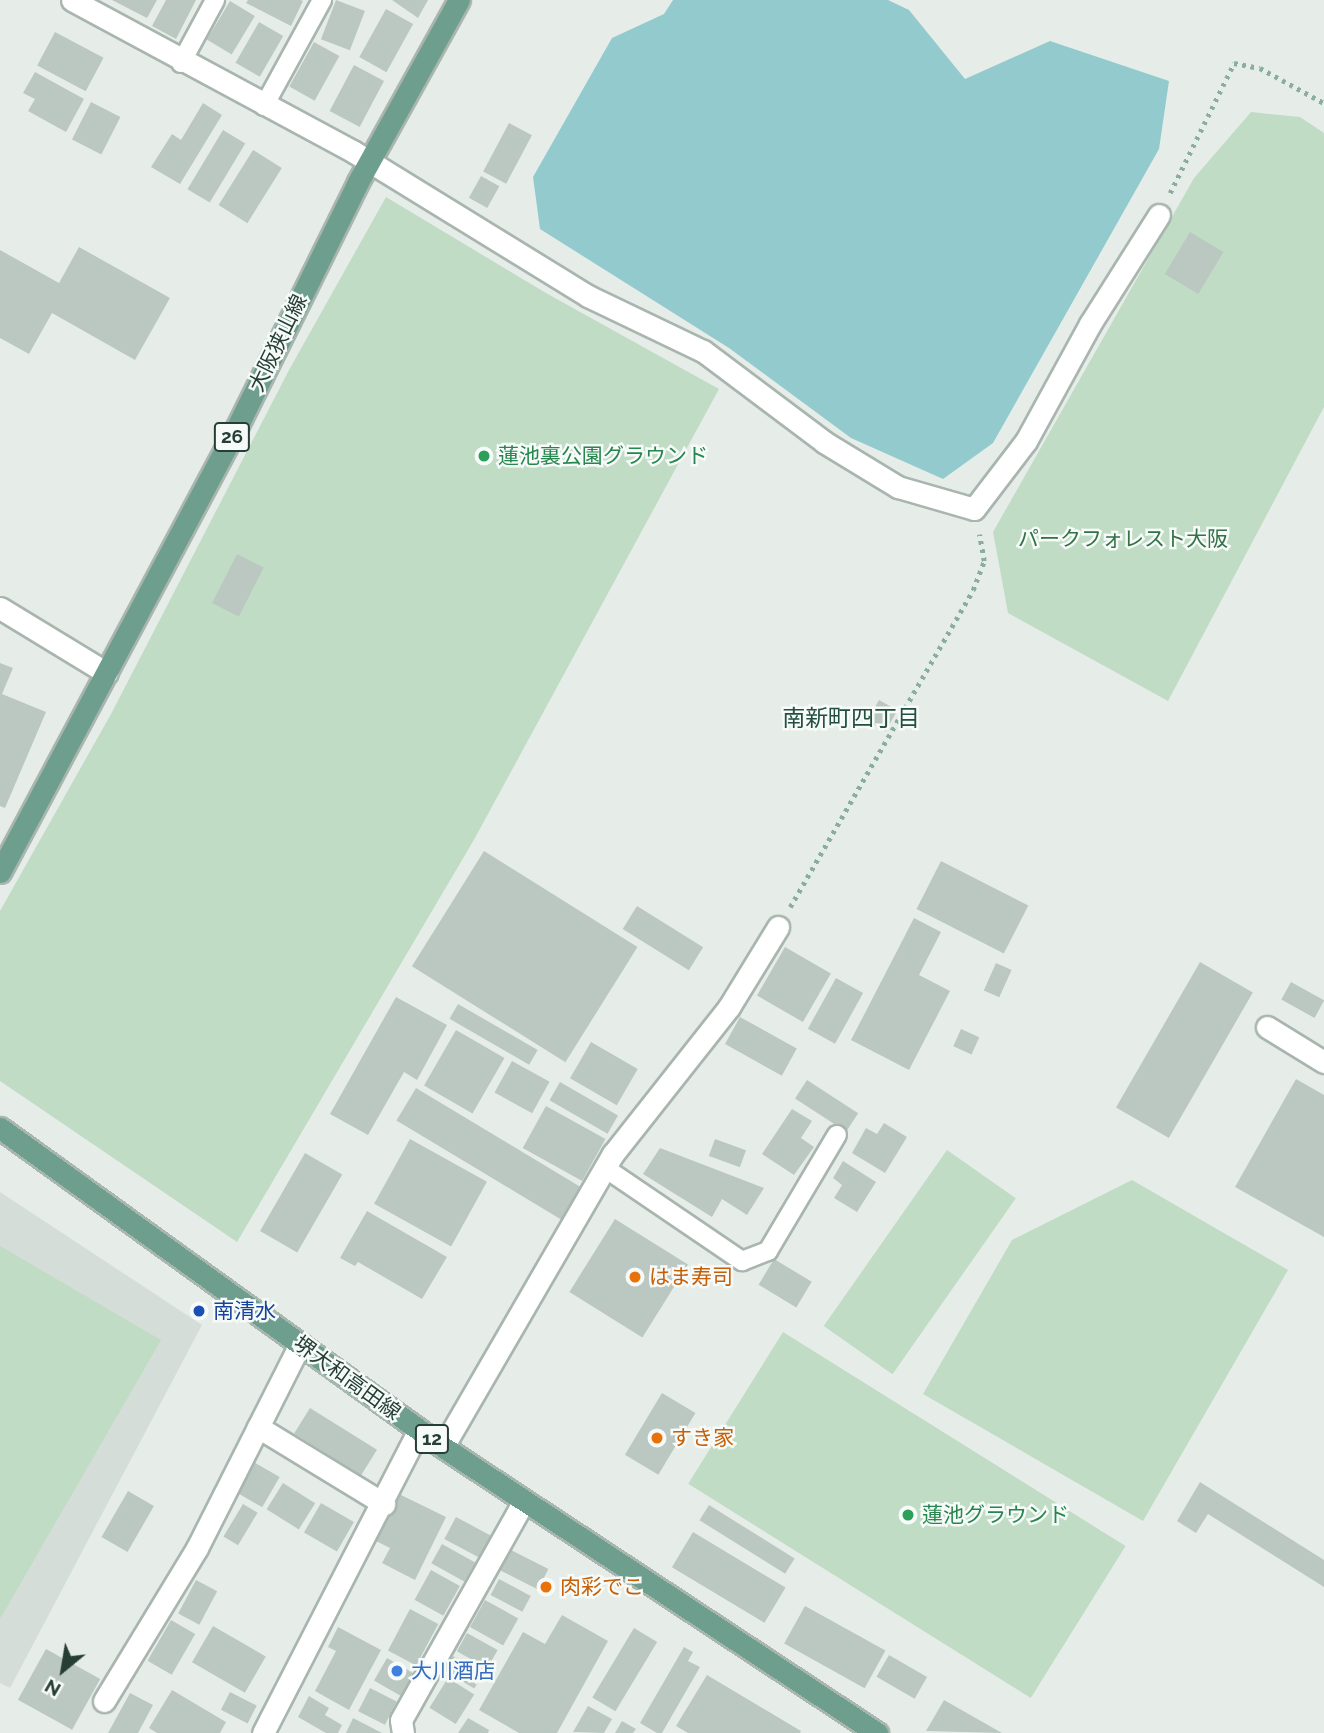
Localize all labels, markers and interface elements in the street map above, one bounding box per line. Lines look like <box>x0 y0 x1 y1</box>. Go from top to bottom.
street label: 大阪狭山線 <box>244 290 312 396</box>
road number: 26 <box>213 422 251 452</box>
place label: 蓮池裏公園グラウンド <box>498 443 708 469</box>
marker: 蓮池裏公園グラウンド <box>476 448 492 464</box>
park label: パークフォレスト大阪 <box>1018 526 1228 552</box>
district label: 南新町四丁目 <box>782 704 920 732</box>
place label: はま寿司 <box>649 1264 733 1290</box>
marker: はま寿司 <box>627 1269 643 1285</box>
place label: 南清水 <box>213 1298 276 1324</box>
marker: 南清水 <box>191 1303 207 1319</box>
street label: 堺大和高田線 <box>289 1331 405 1425</box>
road number: 12 <box>414 1424 450 1455</box>
place label: すき家 <box>671 1425 734 1451</box>
marker: すき家 <box>649 1430 665 1446</box>
place label: 蓮池グラウンド <box>922 1502 1069 1528</box>
marker: 蓮池グラウンド <box>900 1507 916 1523</box>
place label: 肉彩でこ <box>560 1574 644 1600</box>
marker: 肉彩でこ <box>538 1579 554 1595</box>
north arrow <box>28 1635 98 1705</box>
place label: 大川酒店 <box>411 1658 495 1684</box>
marker: 大川酒店 <box>389 1663 405 1679</box>
text: N <box>41 1675 64 1701</box>

